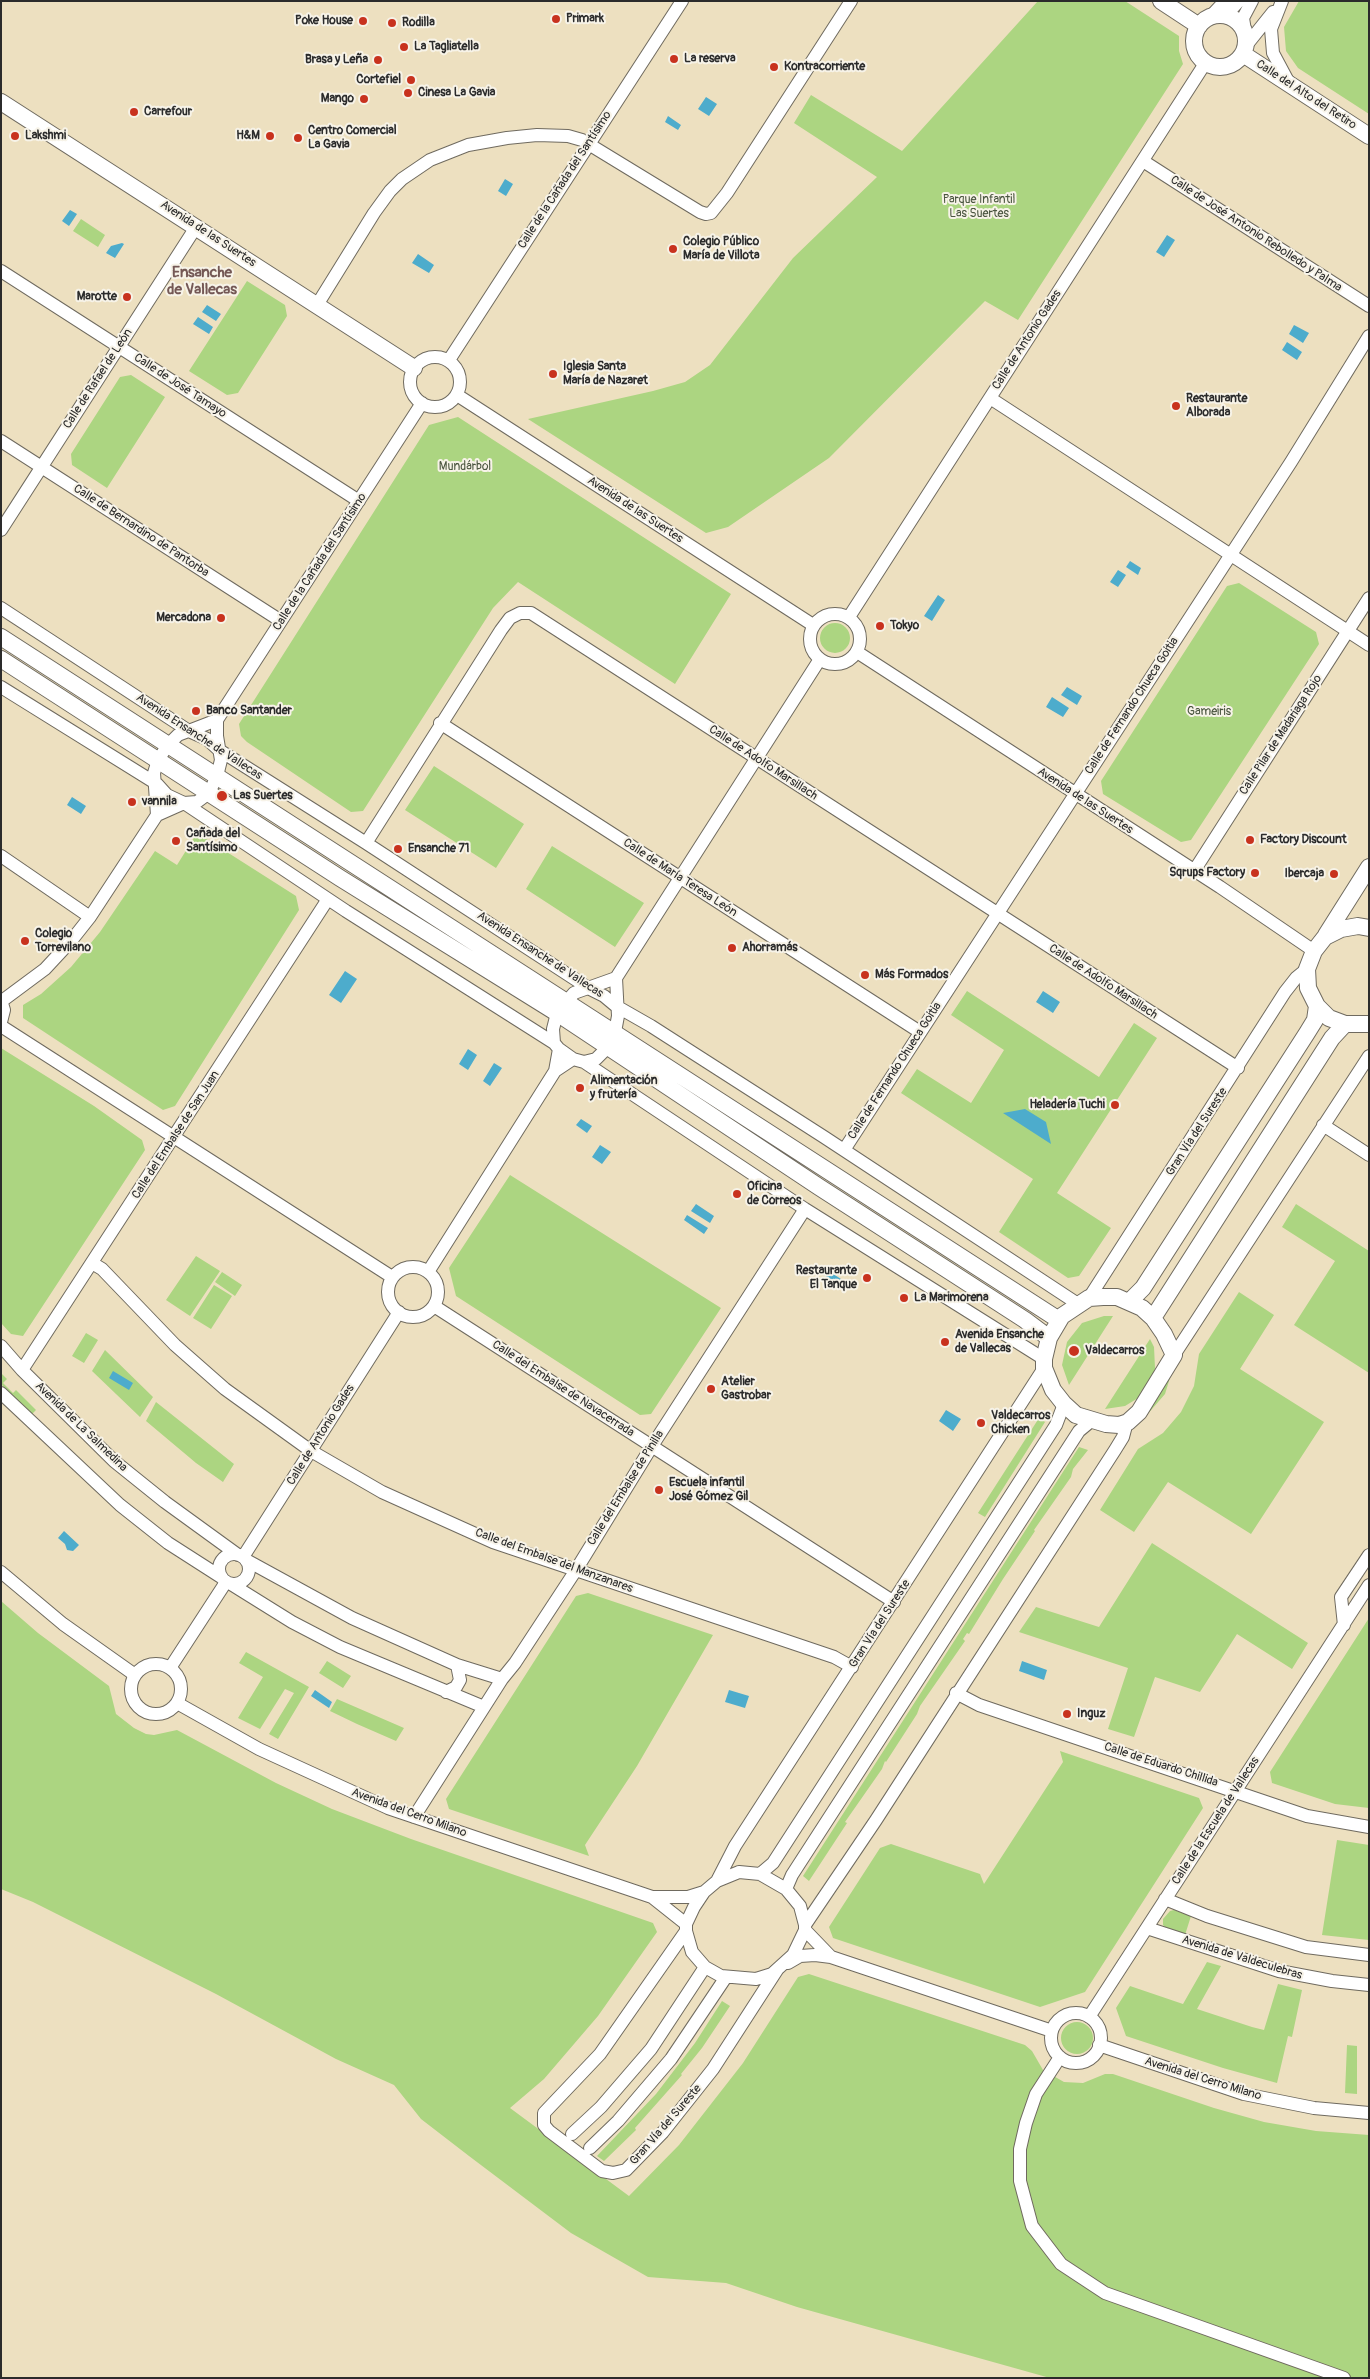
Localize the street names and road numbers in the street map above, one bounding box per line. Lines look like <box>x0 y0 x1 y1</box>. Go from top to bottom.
street label: Calle del Alto del Retiro <box>1253 57 1359 133</box>
street label: Calle de la Cañada del Santísimo <box>515 109 615 251</box>
street label: Calle de José Antonio Rebolledo y Palma <box>1167 173 1345 295</box>
street label: Avenida de las Suertes <box>157 198 259 270</box>
street label: Calle de Antonio Gades <box>989 287 1065 393</box>
street label: Calle de Rafael de León <box>60 326 136 432</box>
street label: Calle de José Tamayo <box>131 351 229 421</box>
street label: Avenida de las Suertes <box>584 474 686 546</box>
street label: Calle de Bernardino de Pantorba <box>71 482 211 580</box>
street label: Calle de la Cañada del Santísimo <box>270 491 370 633</box>
street label: Calle de Fernando Chueca Goitia <box>1082 635 1182 777</box>
street label: Calle Pilar de Madariaga Rojo <box>1237 672 1325 798</box>
street label: Avenida Ensanche de Vallecas <box>133 691 265 783</box>
street label: Calle de Adolfo Marsillach <box>706 722 820 804</box>
street label: Avenida de las Suertes <box>1034 765 1136 837</box>
street label: Calle de María Teresa León <box>620 836 740 920</box>
street label: Avenida Ensanche de Vallecas <box>474 909 606 1001</box>
street label: Calle de Adolfo Marsillach <box>1046 941 1160 1023</box>
street label: Calle de Fernando Chueca Goitia <box>845 1000 945 1142</box>
street label: Calle del Embalse de San Juan <box>129 1068 223 1202</box>
street label: Gran Vía del Sureste <box>1163 1085 1231 1179</box>
street label: Calle del Embalse de Navacerrada <box>489 1338 637 1440</box>
street label: Avenida de La Salmedina <box>32 1379 130 1475</box>
street label: Calle de Antonio Gades <box>284 1382 358 1488</box>
street label: Calle del Embalse de Pinilla <box>585 1428 667 1548</box>
street label: Calle del Embalse del Manzanares <box>473 1526 635 1596</box>
street label: Gran Vía del Sureste <box>846 1577 914 1671</box>
street label: Calle de Eduardo Chillida <box>1102 1740 1220 1790</box>
street label: Calle de la Escuela de Vallecas <box>1169 1754 1263 1888</box>
street label: Avenida del Cerro Milano <box>349 1785 469 1841</box>
street label: Avenida de Valdeculebras <box>1180 1933 1304 1983</box>
street label: Avenida del Cerro Milano <box>1143 2054 1263 2104</box>
street label: Gran Vía del Sureste <box>627 2082 705 2168</box>

